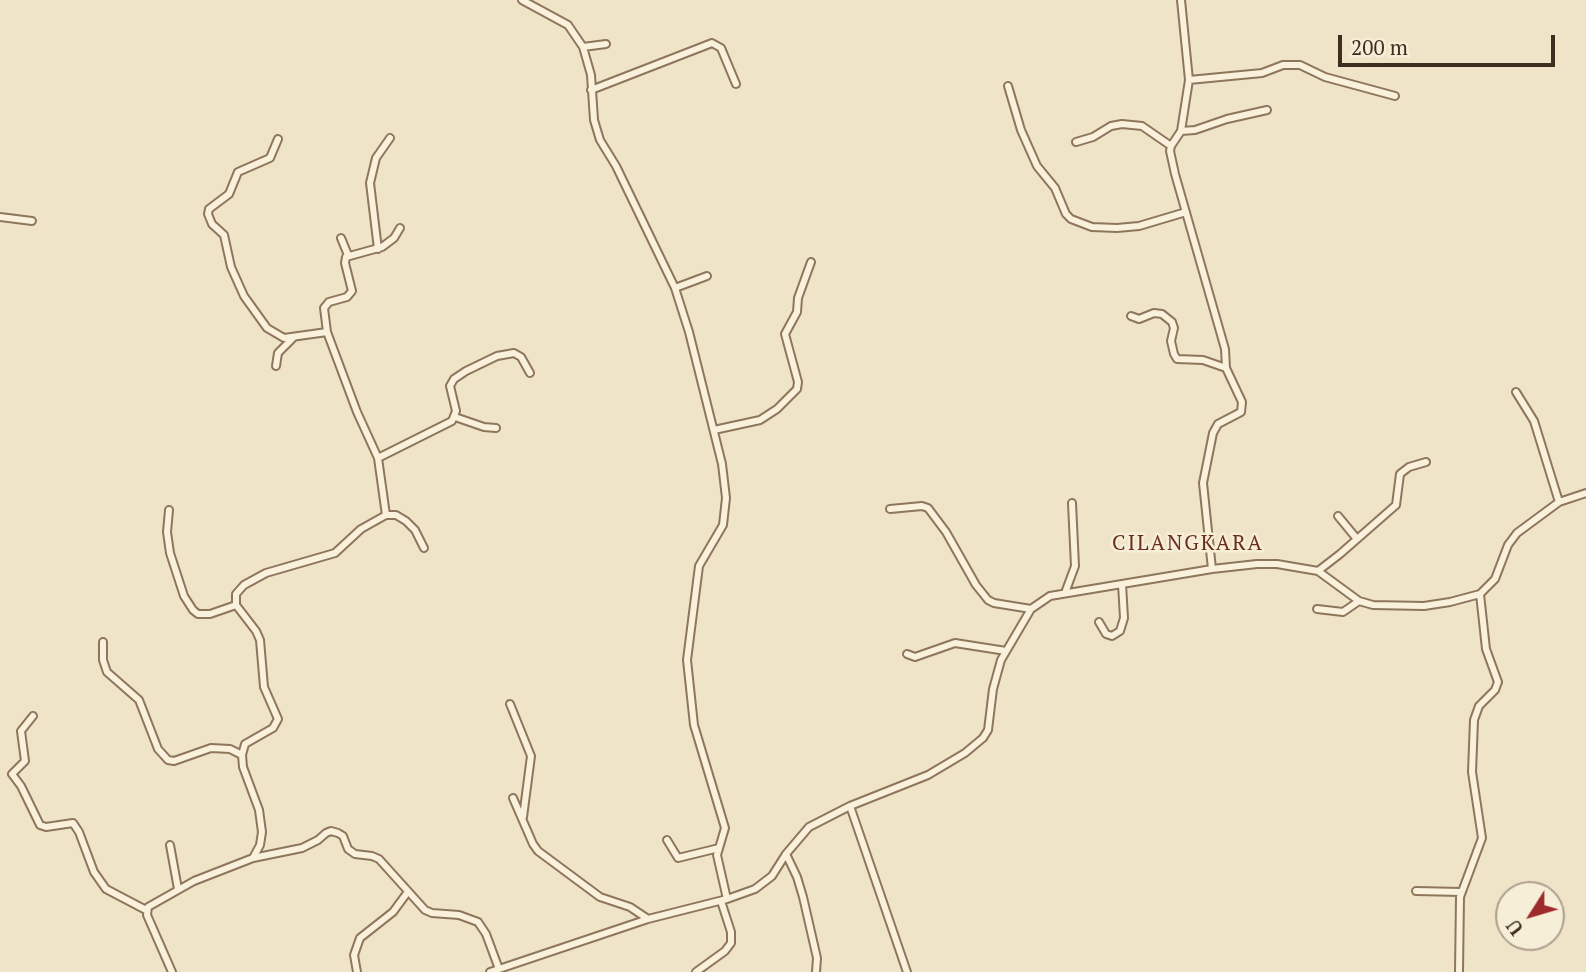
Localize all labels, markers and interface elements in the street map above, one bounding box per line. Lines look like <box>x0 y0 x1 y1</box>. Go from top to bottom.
scale bar <box>1341 21 1558 65</box>
text: 200 m <box>1351 33 1408 61</box>
district label: CILANGKARA <box>1113 531 1263 557</box>
north arrow <box>1495 881 1565 951</box>
text: U <box>1500 915 1529 941</box>

